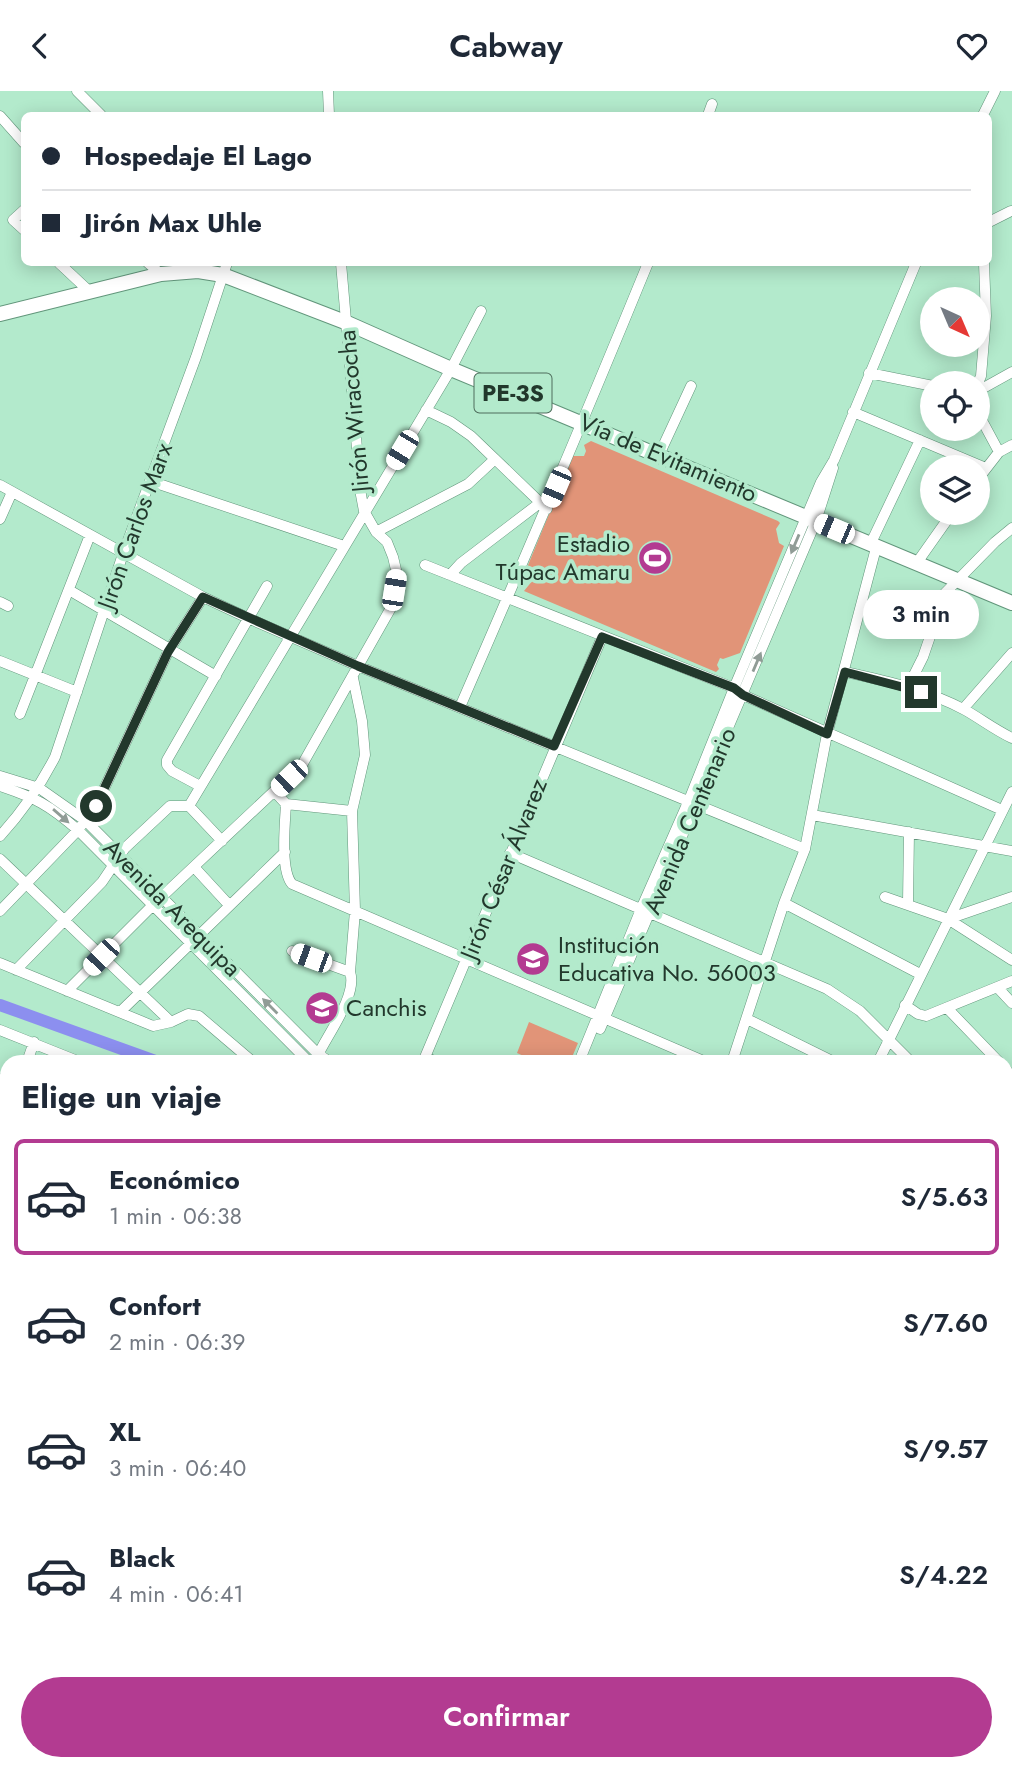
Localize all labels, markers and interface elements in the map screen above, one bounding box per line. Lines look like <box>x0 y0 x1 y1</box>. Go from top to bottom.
text: Cabway <box>449 23 563 69</box>
icon: back <box>21 27 59 65</box>
icon: heart <box>953 27 991 65</box>
text: Hospedaje El Lago <box>84 137 312 175</box>
text: Jirón Max Uhle <box>84 204 262 242</box>
north arrow <box>920 287 990 357</box>
map controls <box>920 287 990 525</box>
street label: Jirón Wiracocha <box>329 328 378 497</box>
button: locate <box>920 371 990 441</box>
road number: PE-3S <box>475 373 552 413</box>
street label: Vía de Evitamiento <box>574 404 763 511</box>
car <box>383 427 422 473</box>
street label: Jirón Carlos Marx <box>87 437 181 617</box>
button: layers <box>920 455 990 525</box>
car <box>539 464 574 510</box>
car <box>811 511 858 547</box>
place label: Estadio Túpac Amaru <box>495 526 630 589</box>
one-way arrow <box>789 533 800 554</box>
sports icon: Estadio Túpac Amaru <box>636 539 674 577</box>
car <box>381 568 408 612</box>
callout: 3 min <box>863 591 979 639</box>
text: 3 min <box>892 597 950 631</box>
one-way arrow <box>752 651 763 672</box>
route end <box>905 676 937 708</box>
street label: Avenida Centenario <box>634 722 745 920</box>
car <box>267 756 312 800</box>
street label: Jirón César Álvarez <box>450 773 556 967</box>
route start <box>80 790 112 822</box>
one-way arrow <box>52 808 69 823</box>
street label: Avenida Arequipa <box>96 831 249 984</box>
place label: Institución Educativa No. 56003 <box>558 927 776 990</box>
car <box>79 935 124 979</box>
school or university icon: Institución Educativa No. 56003 <box>514 940 552 978</box>
car <box>288 941 335 975</box>
school or university icon: Canchis <box>303 989 341 1027</box>
place label: Canchis <box>346 990 427 1025</box>
one-way arrow <box>262 998 279 1014</box>
text: Elige un viaje <box>21 1074 222 1120</box>
text: Económico <box>109 1161 240 1199</box>
icon: car <box>25 1166 88 1229</box>
text: S/5.63 <box>901 1178 988 1216</box>
text: 1 min · 06:38 <box>109 1199 242 1233</box>
text: Confort <box>109 1287 201 1325</box>
icon: car <box>25 1292 88 1355</box>
text: S/7.60 <box>903 1304 988 1342</box>
text: 2 min · 06:39 <box>109 1325 245 1359</box>
text: XL <box>109 1413 141 1451</box>
icon: car <box>25 1418 88 1481</box>
text: S/9.57 <box>903 1430 988 1468</box>
text: 3 min · 06:40 <box>109 1451 246 1485</box>
text: Black <box>109 1539 175 1577</box>
icon: car <box>25 1544 88 1607</box>
text: S/4.22 <box>899 1556 988 1594</box>
text: 4 min · 06:41 <box>109 1577 244 1611</box>
button: Confirmar <box>21 1677 992 1757</box>

